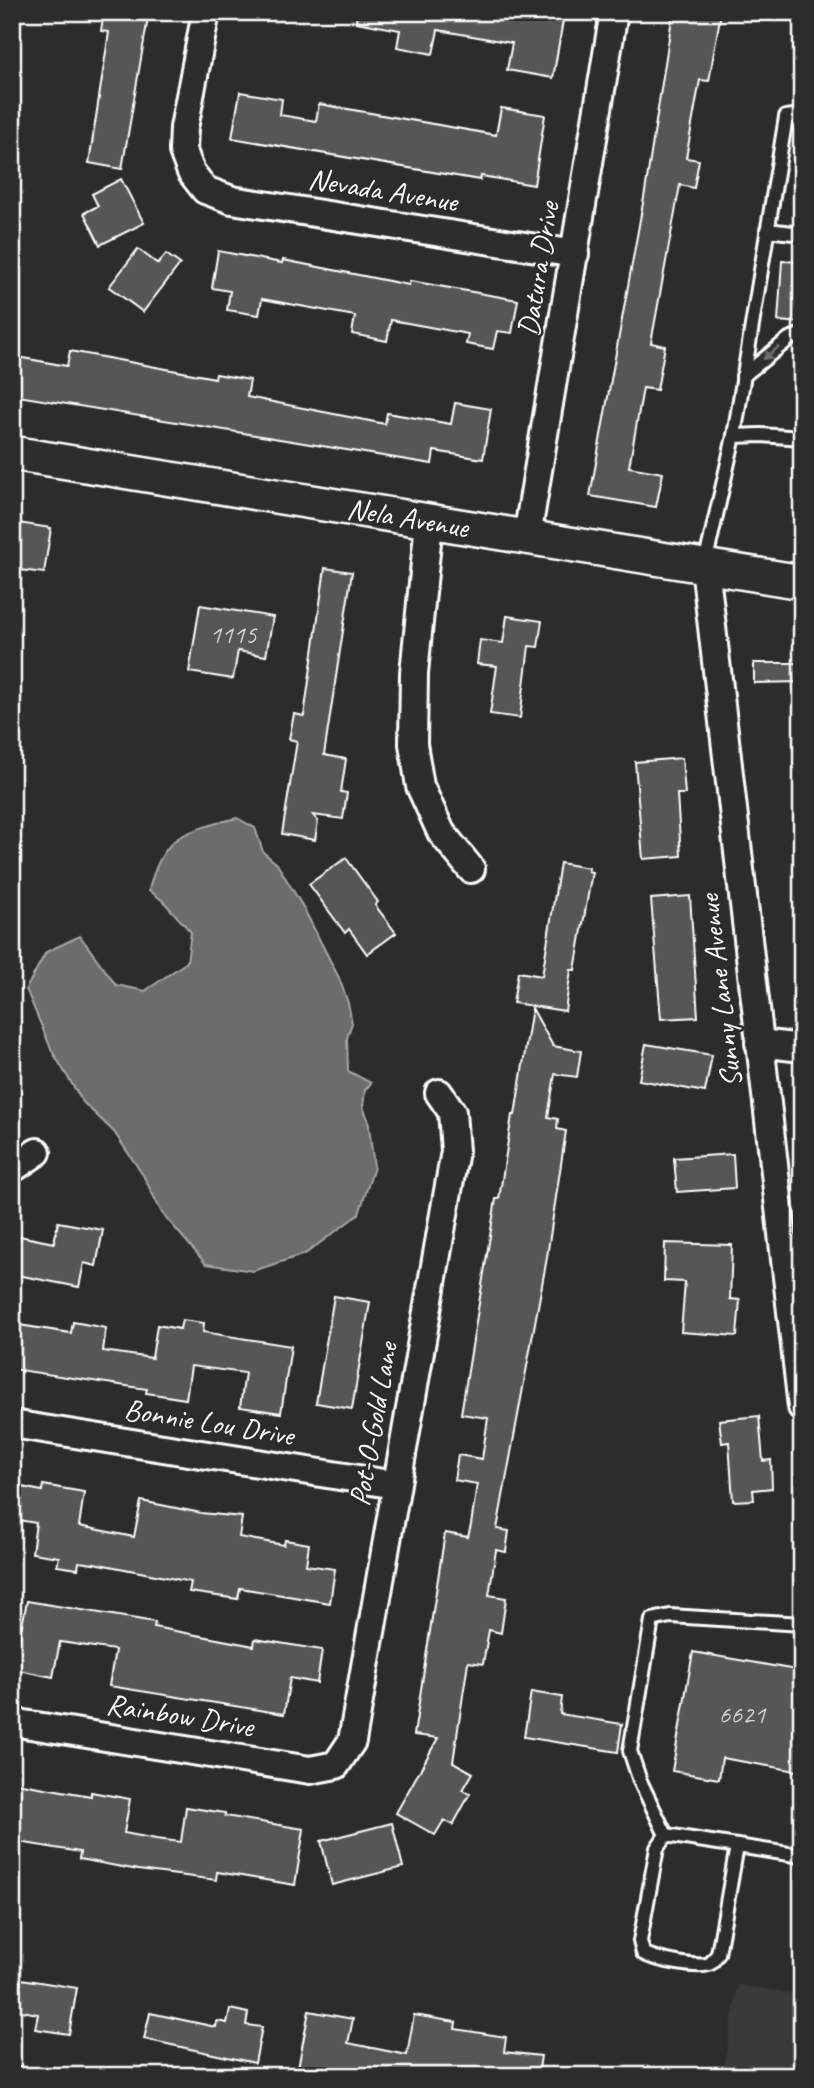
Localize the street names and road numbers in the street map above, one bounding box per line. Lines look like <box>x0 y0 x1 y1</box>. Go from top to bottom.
street label: Nevada Avenue <box>306 159 462 221</box>
street label: Datura Drive <box>509 197 568 339</box>
street label: Nela Avenue <box>345 489 473 547</box>
street label: Sunny Lane Avenue <box>689 890 751 1090</box>
street label: Pot-O-Gold Lane <box>340 1337 406 1509</box>
street label: Bonnie Lou Drive <box>122 1390 299 1454</box>
street label: Rainbow Drive <box>104 1685 258 1746</box>

